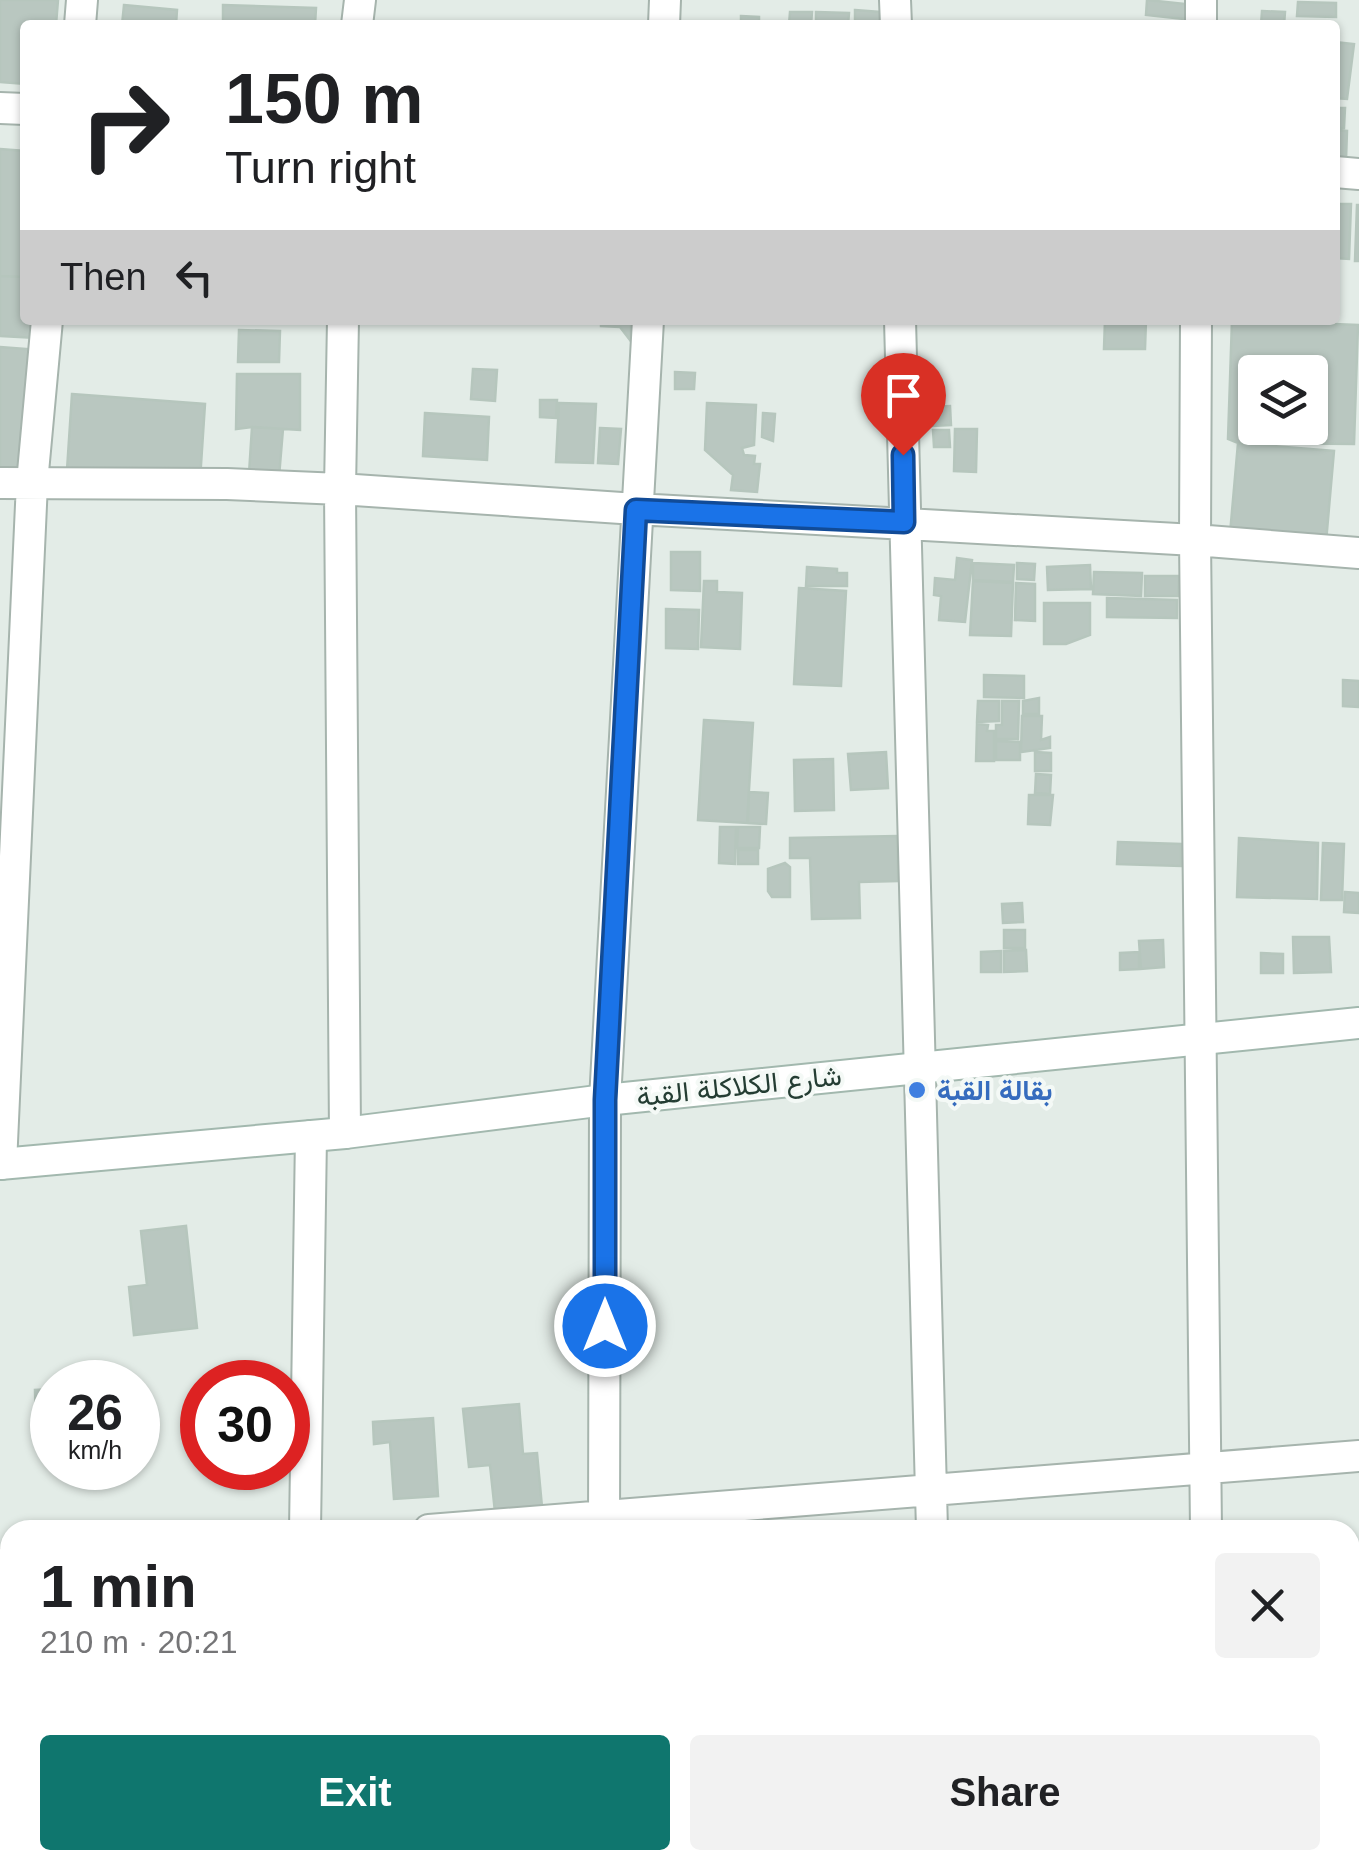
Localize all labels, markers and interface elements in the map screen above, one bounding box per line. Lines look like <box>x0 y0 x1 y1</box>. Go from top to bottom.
icon: right <box>60 60 190 190</box>
text: 150 m <box>225 60 423 138</box>
text: Turn right <box>225 142 416 193</box>
icon: left <box>167 250 222 305</box>
text: Then <box>60 256 147 298</box>
pin <box>861 353 946 456</box>
map controls <box>1238 355 1328 445</box>
button: layers <box>1238 355 1328 445</box>
icon: arrive <box>876 368 931 423</box>
street label: شارع الكلاكلة القبة <box>635 1060 843 1115</box>
place label: بقالة القبة <box>937 1075 1052 1107</box>
marker: بقالة القبة <box>906 1079 928 1101</box>
position arrow <box>553 1274 657 1378</box>
speed limit sign: 30 <box>180 1360 310 1490</box>
text: 26 <box>67 1385 123 1441</box>
text: km/h <box>68 1436 122 1464</box>
text: 1 min <box>40 1553 197 1620</box>
button: close <box>1215 1553 1320 1658</box>
text: 210 m · 20:21 <box>40 1624 237 1660</box>
button: Exit <box>40 1735 670 1850</box>
button: Share <box>690 1735 1320 1850</box>

